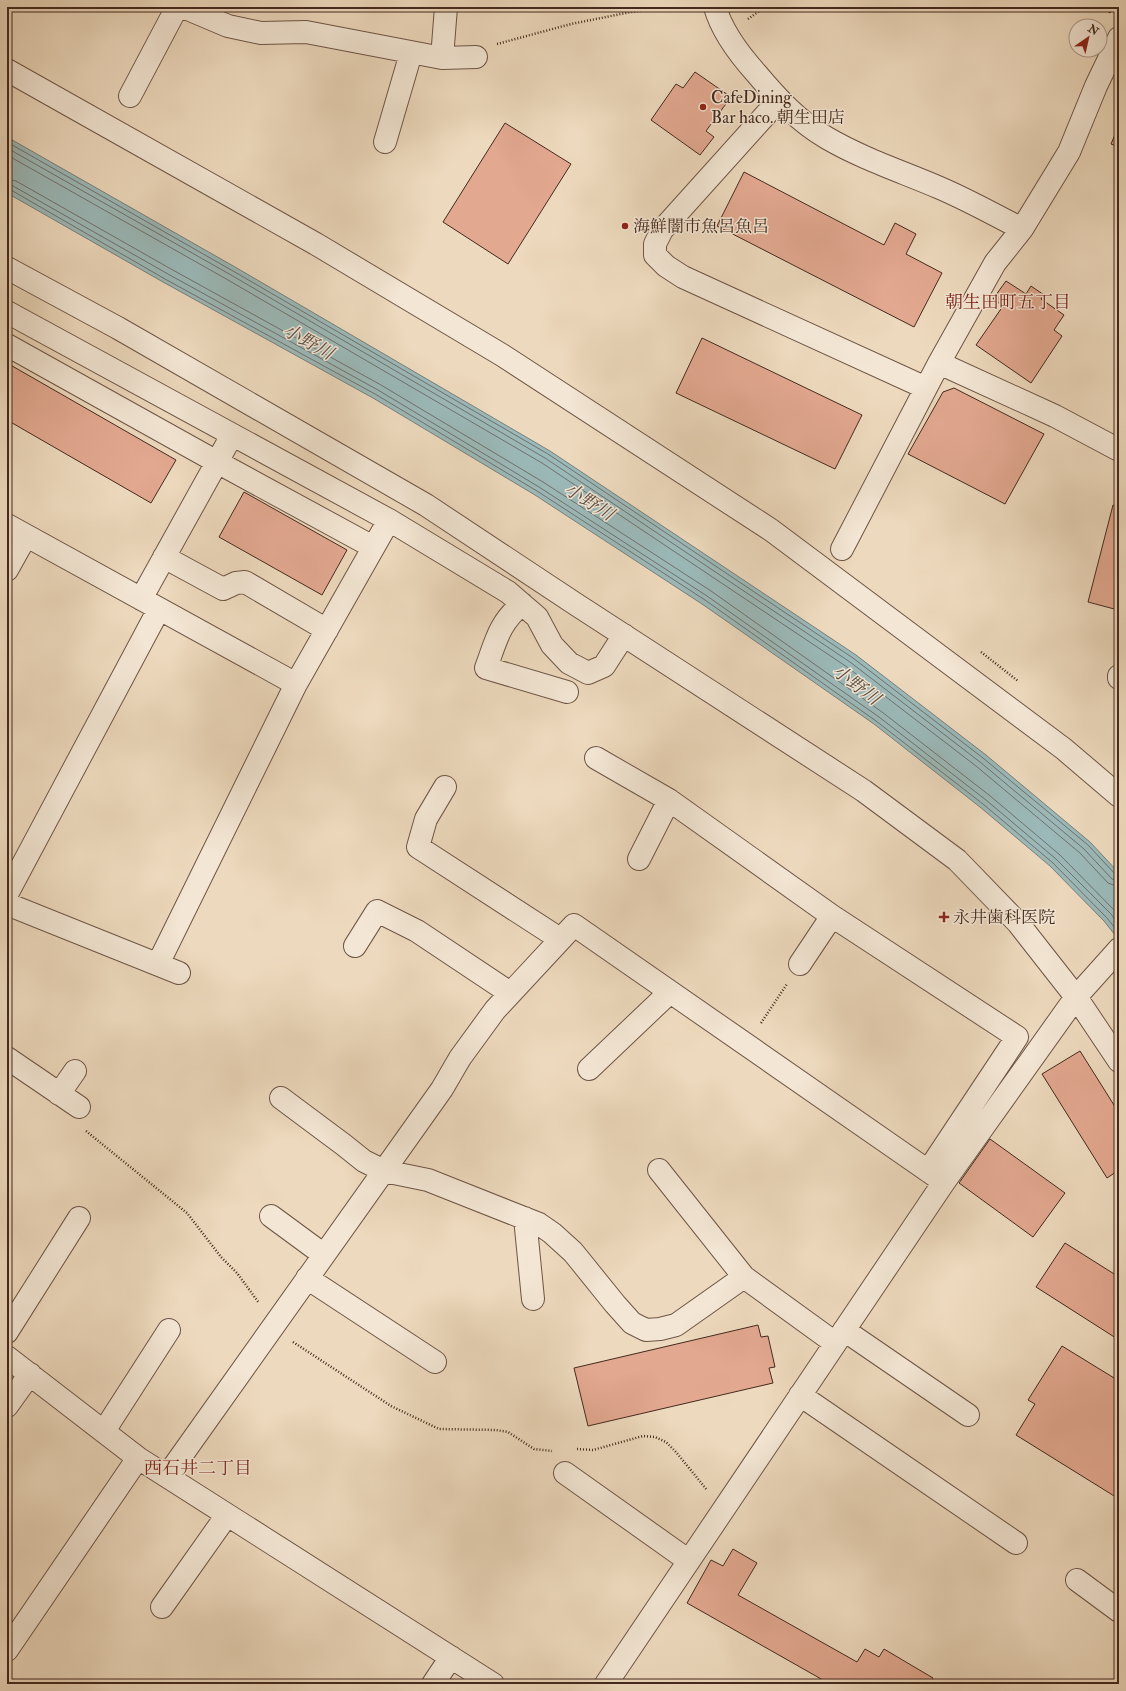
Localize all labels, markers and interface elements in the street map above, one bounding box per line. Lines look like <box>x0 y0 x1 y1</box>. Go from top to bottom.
north arrow <box>1068 18 1108 58</box>
text: N <box>1085 21 1102 39</box>
place label: CafeDining Bar haco. 朝生田店 <box>711 87 845 128</box>
marker: CafeDining Bar haco. 朝生田店 <box>698 102 708 112</box>
place label: 海鮮闇市魚呂魚呂 <box>633 216 769 237</box>
marker: 海鮮闇市魚呂魚呂 <box>620 221 630 231</box>
district label: 朝生田町五丁目 <box>945 291 1071 314</box>
water label: 小野川 <box>279 319 339 366</box>
water label: 小野川 <box>560 478 620 527</box>
water label: 小野川 <box>828 660 886 712</box>
place label: 永井歯科医院 <box>953 907 1055 928</box>
marker: 永井歯科医院 <box>938 911 950 923</box>
district label: 西石井二丁目 <box>144 1457 252 1480</box>

